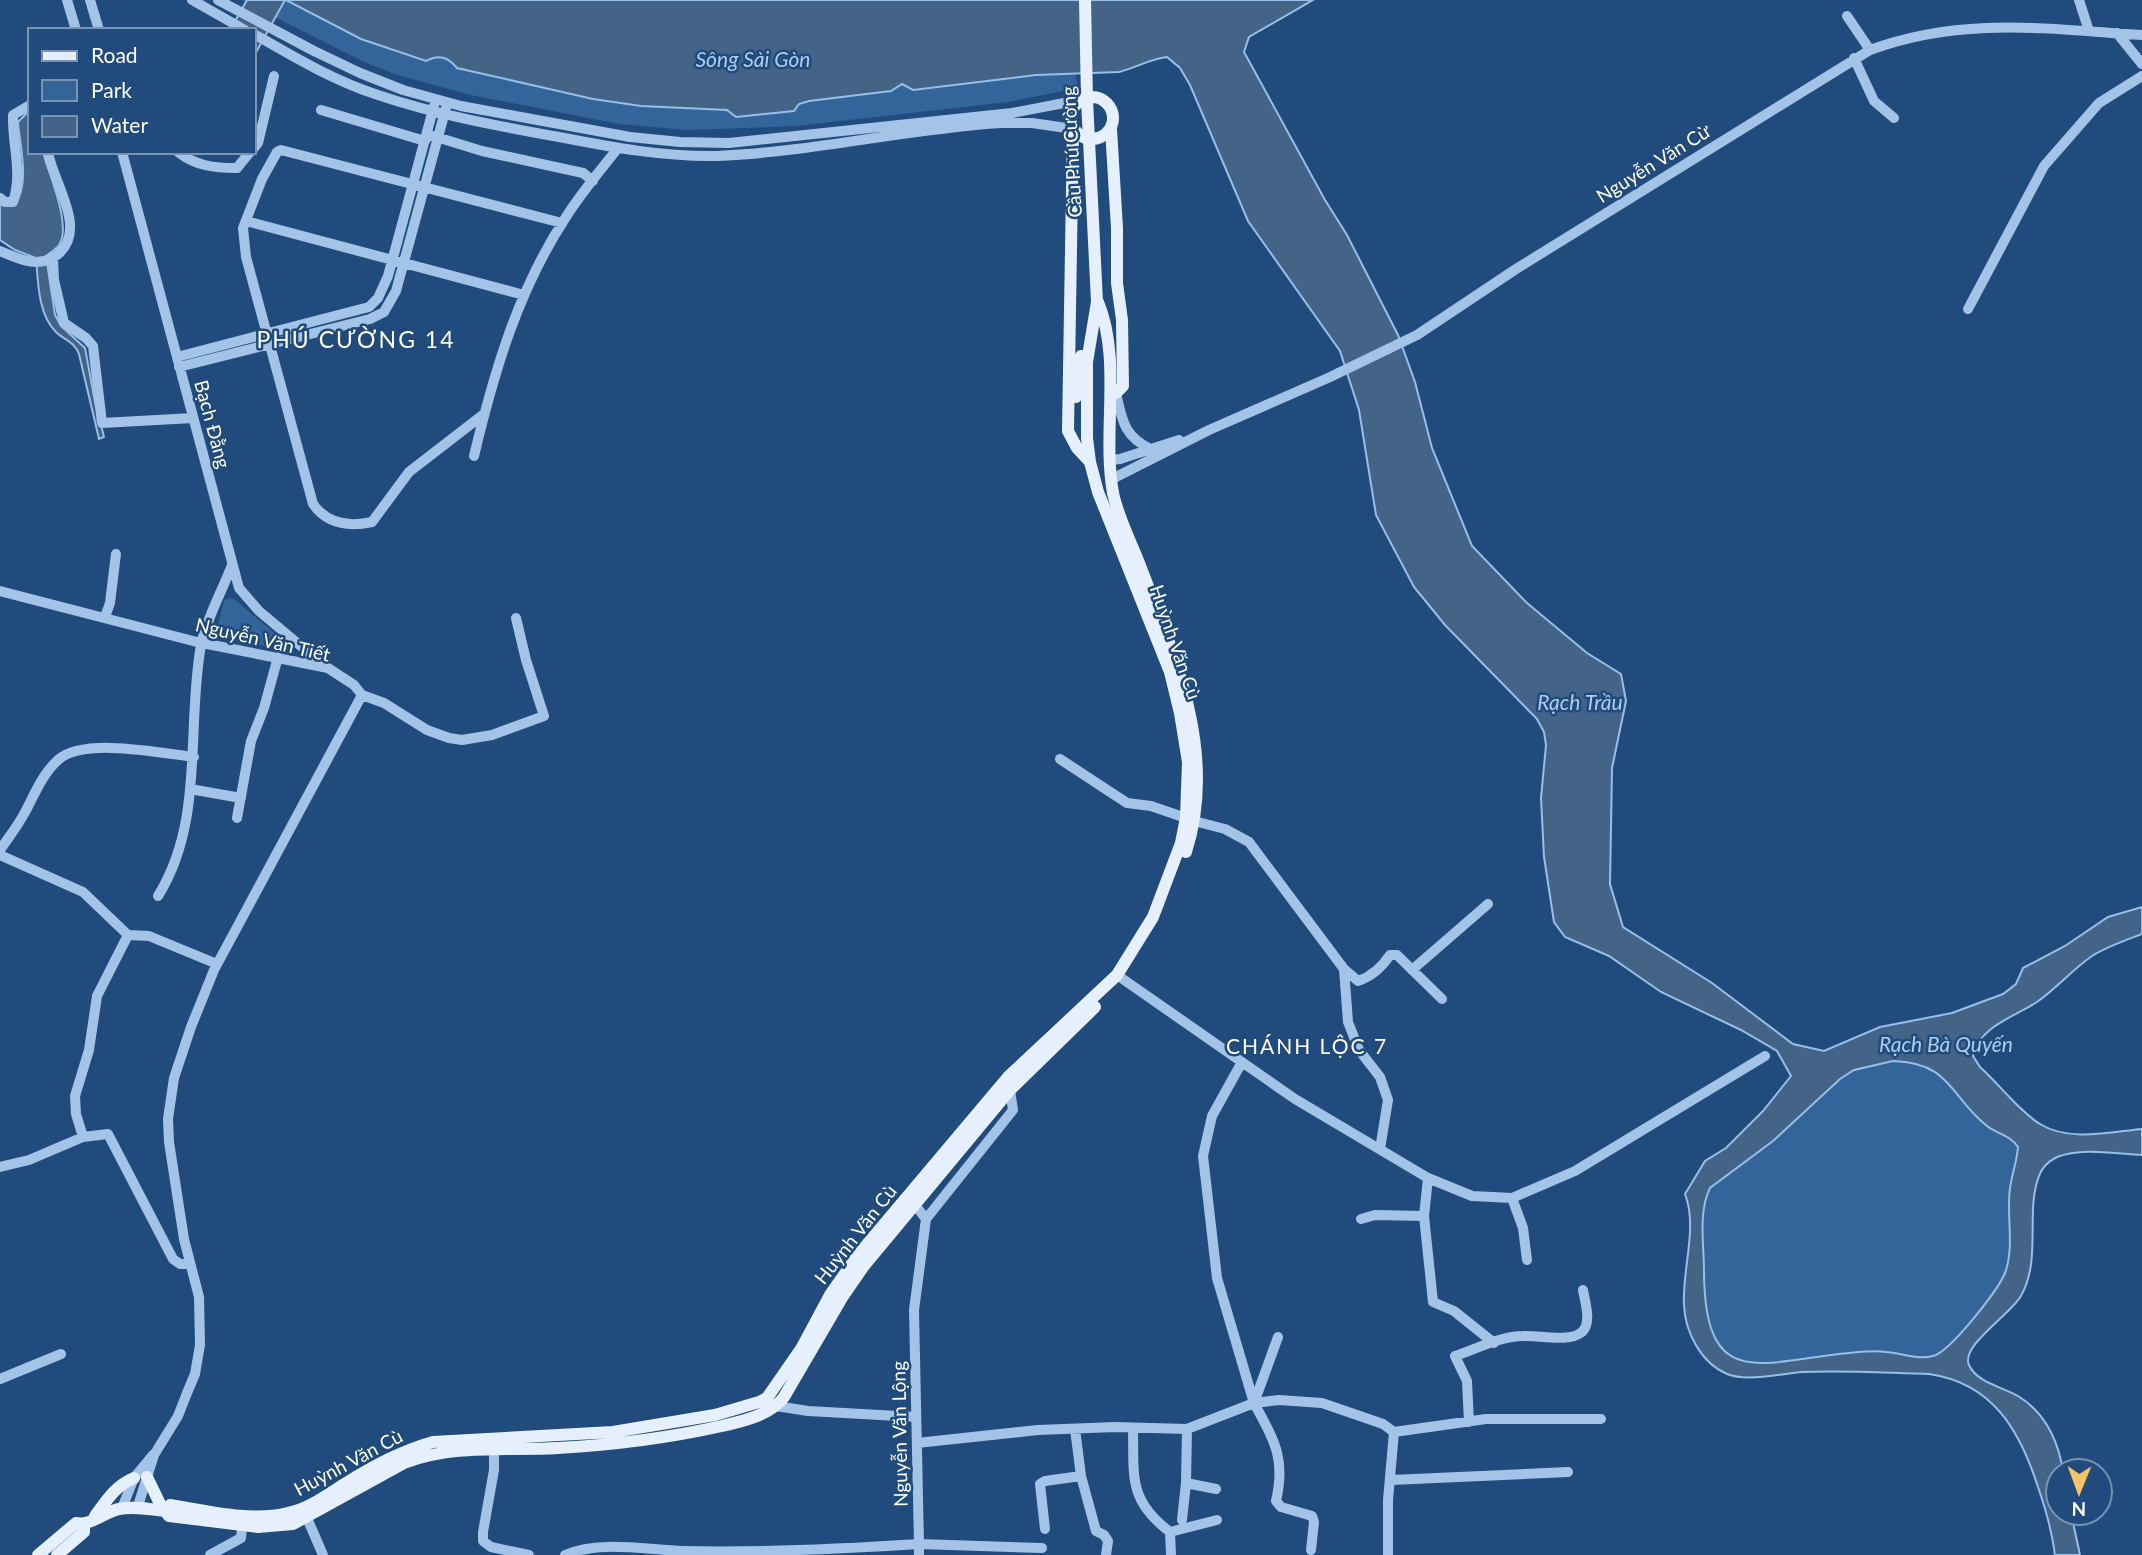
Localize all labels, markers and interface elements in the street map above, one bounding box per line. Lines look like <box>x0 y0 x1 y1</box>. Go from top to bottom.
legend <box>28 28 256 154</box>
text: Road <box>91 42 138 67</box>
water label: Sông Sài Gòn <box>696 46 811 71</box>
text: Park <box>91 77 132 102</box>
street label: Cầu Phú Cường <box>1056 86 1086 218</box>
text: Water <box>91 112 148 137</box>
street label: Nguyễn Văn Cừ <box>1592 118 1715 207</box>
district label: PHÚ CƯỜNG 14 <box>256 325 456 353</box>
street label: Bạch Đằng <box>190 377 236 471</box>
street label: Huỳnh Văn Cù <box>1146 582 1206 702</box>
street label: Nguyễn Văn Tiết <box>193 612 333 666</box>
water label: Rạch Trầu <box>1537 689 1623 714</box>
water label: Rạch Bà Quyến <box>1879 1031 2013 1056</box>
district label: CHÁNH LỘC 7 <box>1226 1033 1388 1058</box>
street label: Huỳnh Văn Cù <box>809 1180 901 1288</box>
street label: Nguyễn Văn Lộng <box>886 1361 912 1507</box>
street label: Huỳnh Văn Cù <box>290 1424 406 1500</box>
north arrow <box>2044 1457 2114 1527</box>
text: N <box>2071 1498 2086 1521</box>

